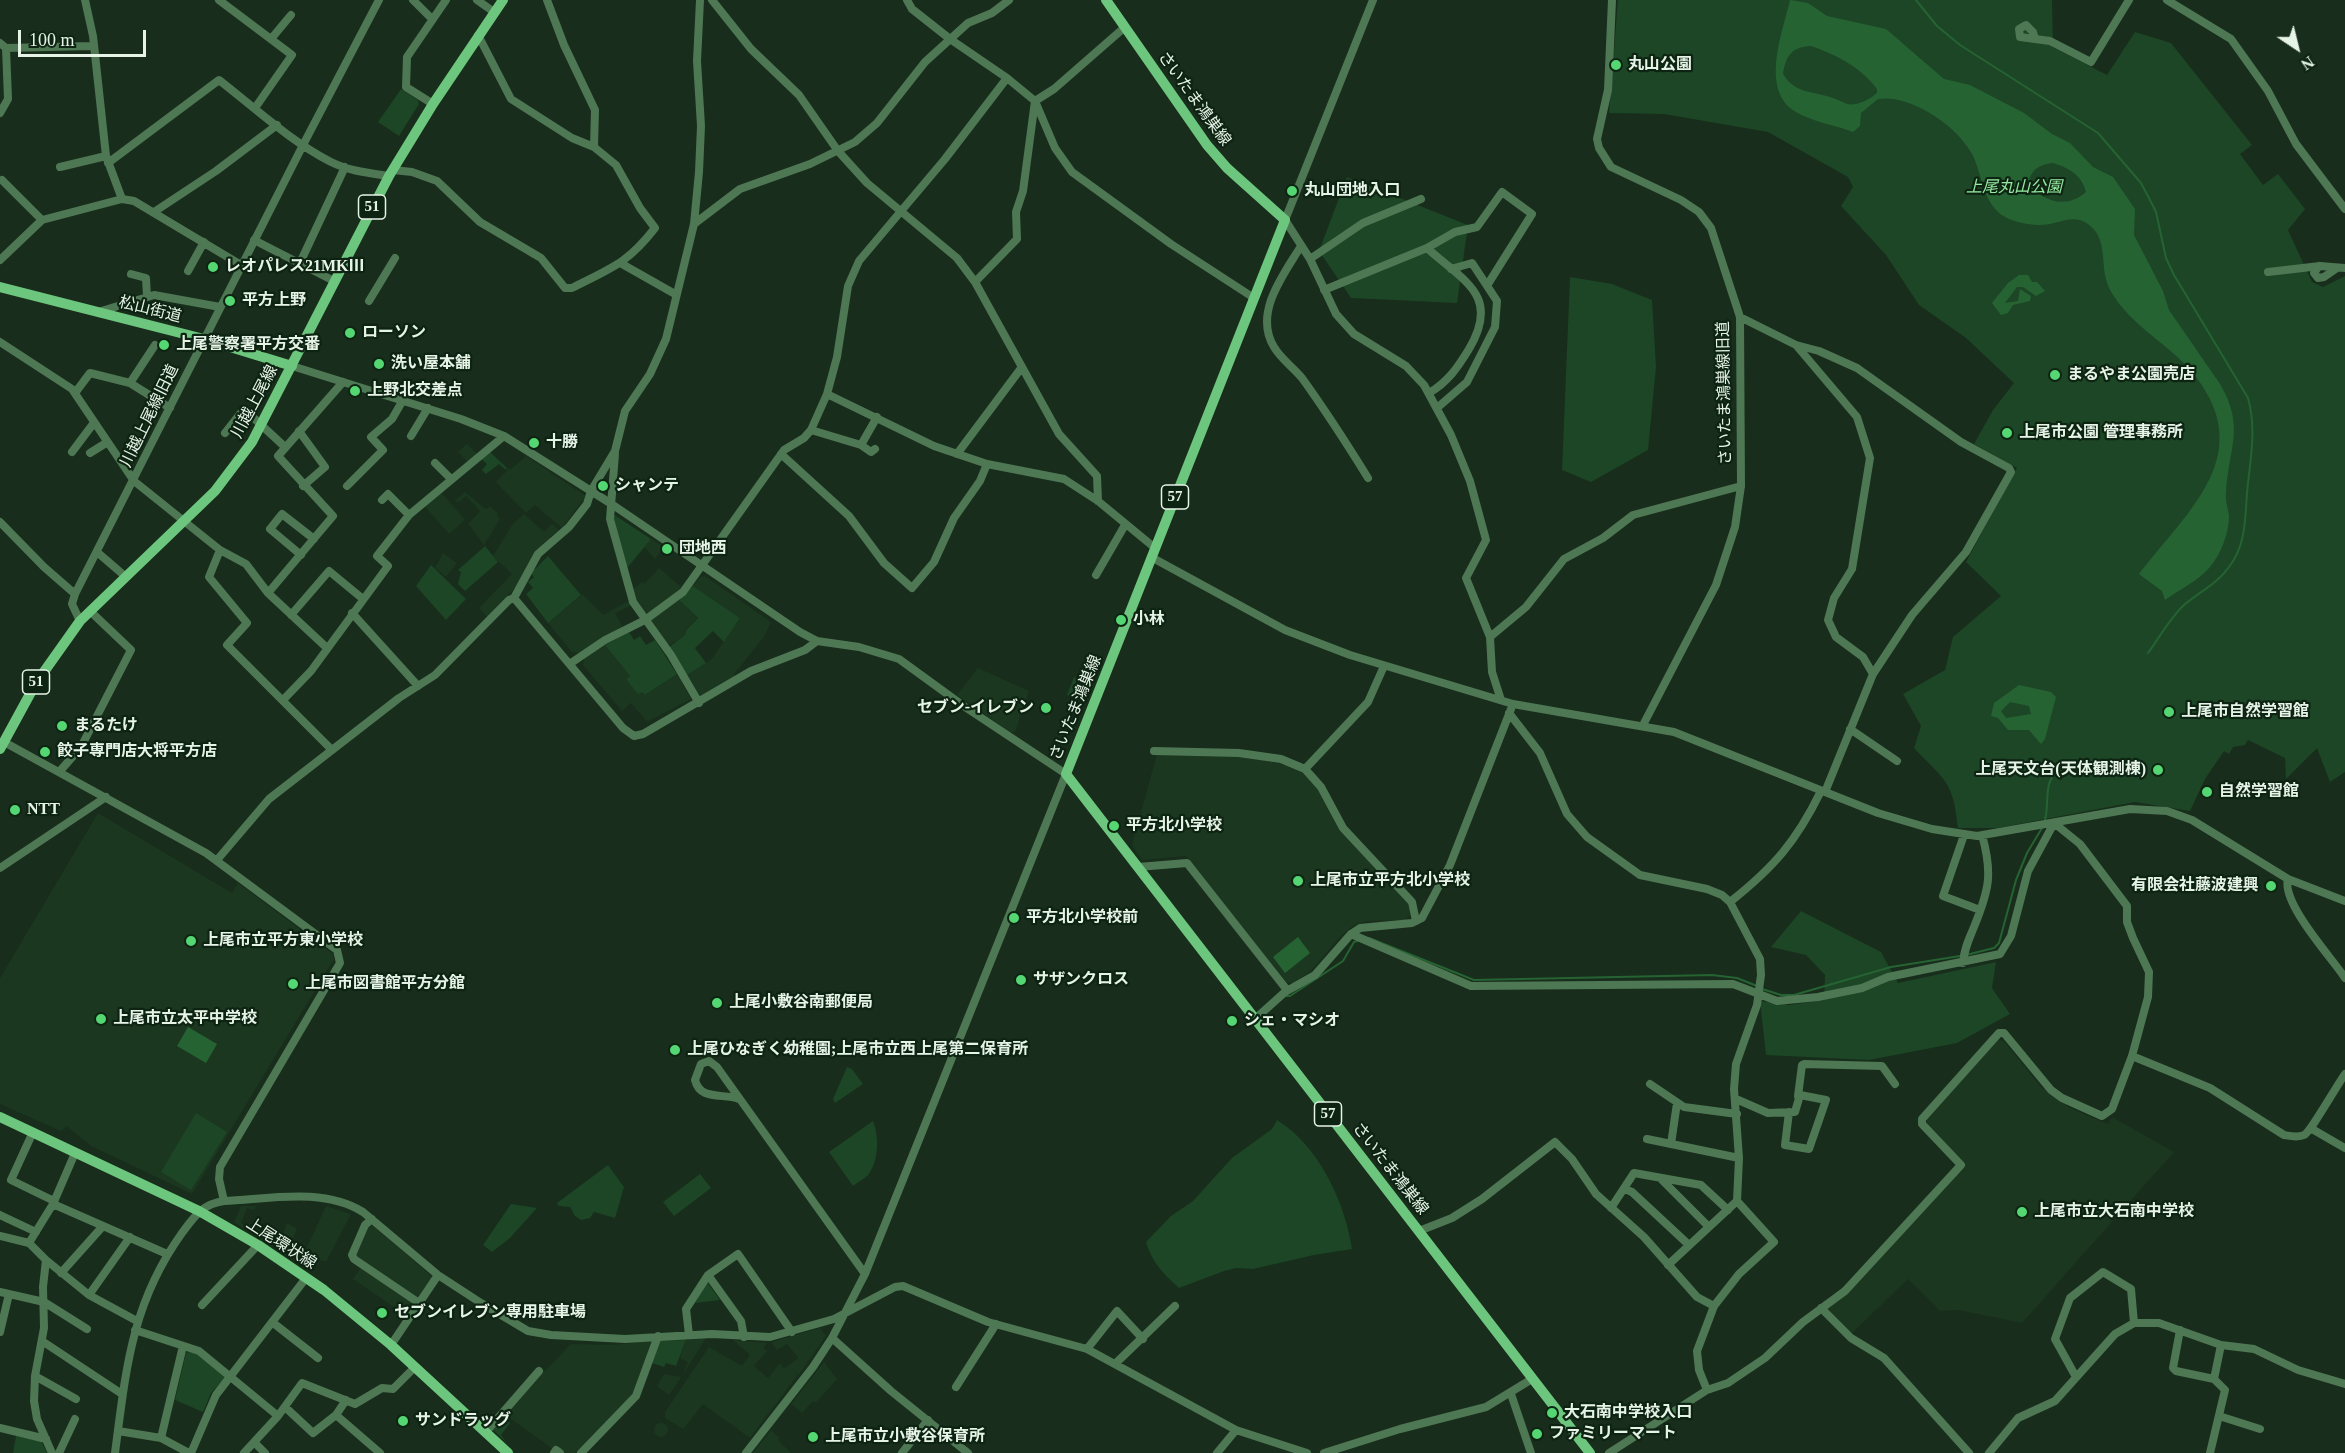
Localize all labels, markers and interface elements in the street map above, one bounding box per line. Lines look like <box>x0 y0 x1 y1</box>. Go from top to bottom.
scale bar <box>21 18 148 56</box>
north arrow <box>2267 18 2327 78</box>
text: 100 m <box>29 30 75 50</box>
street label: さいたま鴻巣線 <box>1153 48 1235 150</box>
text: N <box>2298 53 2317 73</box>
place label: 丸山公園 <box>1628 55 1692 75</box>
marker: 丸山公園 <box>1609 58 1623 72</box>
park label: 上尾丸山公園 <box>1966 178 2062 198</box>
place label: 丸山団地入口 <box>1304 181 1400 201</box>
marker: 丸山団地入口 <box>1285 184 1299 198</box>
road number: 51 <box>358 195 386 219</box>
place label: レオパレス21MKⅢ <box>225 257 365 277</box>
marker: レオパレス21MKⅢ <box>206 260 220 274</box>
place label: 平方上野 <box>242 291 306 311</box>
street label: 松山街道 <box>117 293 183 327</box>
marker: 平方上野 <box>223 294 237 308</box>
street label: さいたま鴻巣線旧道 <box>1714 321 1736 465</box>
place label: ローソン <box>362 323 426 343</box>
marker: ローソン <box>343 326 357 340</box>
place label: 上尾警察署平方交番 <box>176 335 320 355</box>
marker: 上尾警察署平方交番 <box>157 338 171 352</box>
place label: 洗い屋本舗 <box>391 354 471 374</box>
marker: 洗い屋本舗 <box>372 357 386 371</box>
street label: 川越上尾線旧道 <box>117 361 183 471</box>
street label: 川越上尾線 <box>228 362 282 442</box>
place label: まるやま公園売店 <box>2067 365 2195 385</box>
marker: まるやま公園売店 <box>2048 368 2062 382</box>
place label: 上野北交差点 <box>367 381 463 401</box>
marker: 上野北交差点 <box>348 384 362 398</box>
place label: 上尾市公園 管理事務所 <box>2019 423 2183 443</box>
marker: 上尾市公園 管理事務所 <box>2000 426 2014 440</box>
place label: 十勝 <box>546 433 578 453</box>
marker: 十勝 <box>527 436 541 450</box>
place label: シャンテ <box>615 476 679 496</box>
marker: シャンテ <box>596 479 610 493</box>
road number: 57 <box>1162 485 1188 509</box>
place label: 団地西 <box>679 539 727 559</box>
marker: 団地西 <box>660 542 674 556</box>
place label: 小林 <box>1133 610 1165 630</box>
marker: 小林 <box>1114 613 1128 627</box>
street label: さいたま鴻巣線 <box>1046 652 1106 764</box>
road number: 51 <box>22 670 50 694</box>
place label: セブン-イレブン <box>917 698 1034 718</box>
marker: セブン-イレブン <box>1039 701 1053 715</box>
place label: 上尾市自然学習館 <box>2181 702 2309 722</box>
marker: 上尾市自然学習館 <box>2162 705 2176 719</box>
place label: まるたけ <box>74 716 138 736</box>
marker: まるたけ <box>55 719 69 733</box>
place label: 餃子専門店大将平方店 <box>57 742 217 762</box>
marker: 餃子専門店大将平方店 <box>38 745 52 759</box>
place label: 上尾天文台(天体観測棟) <box>1975 760 2146 780</box>
marker: 上尾天文台(天体観測棟) <box>2151 763 2165 777</box>
place label: 自然学習館 <box>2219 782 2299 802</box>
marker: 自然学習館 <box>2200 785 2214 799</box>
place label: NTT <box>27 800 60 820</box>
marker: NTT <box>8 803 22 817</box>
place label: 平方北小学校 <box>1126 816 1222 836</box>
marker: 平方北小学校 <box>1107 819 1121 833</box>
place label: 上尾市立平方北小学校 <box>1310 871 1470 891</box>
marker: 上尾市立平方北小学校 <box>1291 874 1305 888</box>
place label: 有限会社藤波建興 <box>2131 876 2259 896</box>
marker: 有限会社藤波建興 <box>2264 879 2278 893</box>
place label: 平方北小学校前 <box>1026 908 1138 928</box>
marker: 平方北小学校前 <box>1007 911 1021 925</box>
place label: 上尾市立平方東小学校 <box>203 931 363 951</box>
marker: 上尾市立平方東小学校 <box>184 934 198 948</box>
place label: サザンクロス <box>1033 970 1129 990</box>
marker: サザンクロス <box>1014 973 1028 987</box>
place label: 上尾市図書館平方分館 <box>305 974 465 994</box>
marker: 上尾市図書館平方分館 <box>286 977 300 991</box>
place label: 上尾小敷谷南郵便局 <box>729 993 873 1013</box>
marker: 上尾小敷谷南郵便局 <box>710 996 724 1010</box>
place label: 上尾市立太平中学校 <box>113 1009 257 1029</box>
place label: シェ・マシオ <box>1244 1011 1340 1031</box>
marker: 上尾市立太平中学校 <box>94 1012 108 1026</box>
marker: シェ・マシオ <box>1225 1014 1239 1028</box>
place label: 上尾ひなぎく幼稚園;上尾市立西上尾第二保育所 <box>687 1040 1028 1060</box>
marker: 上尾ひなぎく幼稚園;上尾市立西上尾第二保育所 <box>668 1043 682 1057</box>
road number: 57 <box>1314 1102 1342 1126</box>
street label: さいたま鴻巣線 <box>1348 1119 1432 1219</box>
place label: 上尾市立大石南中学校 <box>2034 1202 2194 1222</box>
marker: 上尾市立大石南中学校 <box>2015 1205 2029 1219</box>
street label: 上尾環状線 <box>242 1214 320 1274</box>
place label: セブンイレブン専用駐車場 <box>394 1303 586 1323</box>
marker: セブンイレブン専用駐車場 <box>375 1306 389 1320</box>
place label: 大石南中学校入口 <box>1564 1403 1692 1423</box>
marker: 大石南中学校入口 <box>1545 1406 1559 1420</box>
place label: サンドラッグ <box>415 1411 511 1431</box>
marker: サンドラッグ <box>396 1414 410 1428</box>
place label: ファミリーマート <box>1549 1424 1677 1444</box>
place label: 上尾市立小敷谷保育所 <box>825 1427 985 1447</box>
marker: ファミリーマート <box>1530 1427 1544 1441</box>
marker: 上尾市立小敷谷保育所 <box>806 1430 820 1444</box>

